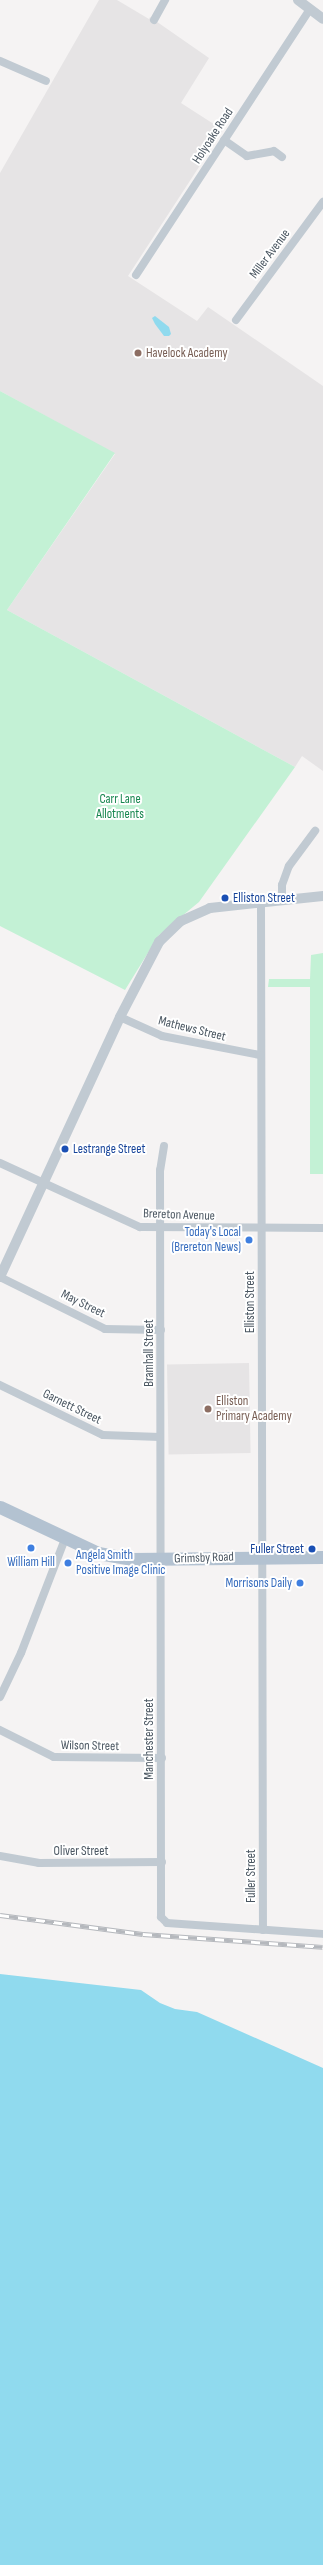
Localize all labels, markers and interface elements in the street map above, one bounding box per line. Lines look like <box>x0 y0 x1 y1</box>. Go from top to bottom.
street label: Holyoake Road <box>189 105 237 167</box>
street label: Miller Avenue <box>246 226 294 282</box>
place label: Havelock Academy <box>146 345 227 361</box>
marker: Havelock Academy <box>133 348 143 358</box>
park label: Carr Lane Allotments <box>96 792 144 823</box>
place label: Elliston Street <box>233 890 295 906</box>
marker: Elliston Street <box>220 893 230 903</box>
street label: Mathews Street <box>157 1013 227 1045</box>
place label: Lestrange Street <box>73 1141 145 1157</box>
marker: Lestrange Street <box>60 1144 70 1154</box>
street label: Brereton Avenue <box>143 1206 215 1224</box>
place label: Today's Local (Brereton News) <box>171 1225 241 1256</box>
marker: Today's Local (Brereton News) <box>244 1235 254 1245</box>
street label: Elliston Street <box>242 1271 258 1333</box>
street label: May Street <box>58 1287 108 1321</box>
street label: Bramhall Street <box>141 1319 157 1387</box>
street label: Garnett Street <box>40 1386 104 1428</box>
place label: Elliston Primary Academy <box>216 1394 292 1425</box>
marker: Elliston Primary Academy <box>203 1404 213 1414</box>
place label: Fuller Street <box>250 1541 304 1557</box>
marker: William Hill <box>26 1543 36 1553</box>
marker: Fuller Street <box>307 1544 317 1554</box>
place label: Angela Smith Positive Image Clinic <box>76 1548 166 1579</box>
street label: Grimsby Road <box>174 1549 234 1567</box>
place label: William Hill <box>7 1554 55 1570</box>
marker: Angela Smith Positive Image Clinic <box>63 1558 73 1568</box>
place label: Morrisons Daily <box>225 1575 292 1591</box>
marker: Morrisons Daily <box>295 1578 305 1588</box>
street label: Manchester Street <box>141 1698 157 1780</box>
street label: Wilson Street <box>61 1738 119 1754</box>
street label: Oliver Street <box>54 1843 108 1859</box>
street label: Fuller Street <box>243 1849 259 1903</box>

